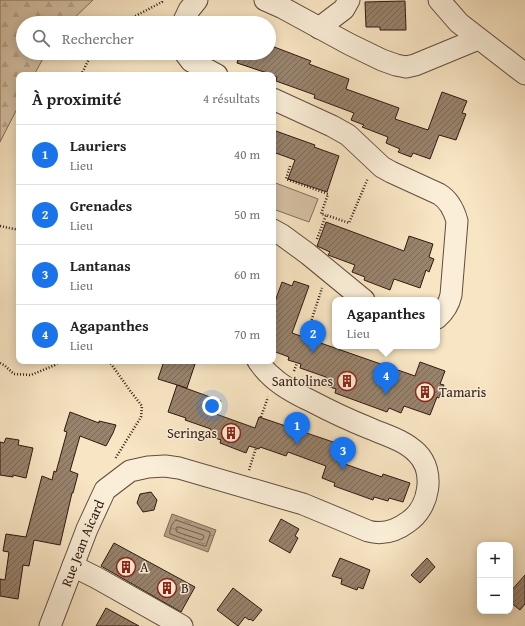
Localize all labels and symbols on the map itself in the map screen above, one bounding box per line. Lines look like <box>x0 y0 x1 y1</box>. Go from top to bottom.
pin: 2 <box>300 320 326 353</box>
pin: 4 <box>373 362 399 395</box>
building icon: Santolines <box>336 370 358 392</box>
place label: Santolines <box>272 371 333 391</box>
building icon: Tamaris <box>414 381 436 403</box>
place label: Tamaris <box>439 382 486 402</box>
your location <box>202 396 222 416</box>
pin: 1 <box>284 412 310 445</box>
building icon: Seringas <box>220 422 242 444</box>
place label: Seringas <box>167 423 217 443</box>
pin: 3 <box>330 437 356 470</box>
street label: Rue Jean Aicard <box>56 496 109 590</box>
building icon: A <box>115 556 137 578</box>
place label: A <box>140 557 149 577</box>
building icon: B <box>156 577 178 599</box>
place label: B <box>181 578 189 598</box>

